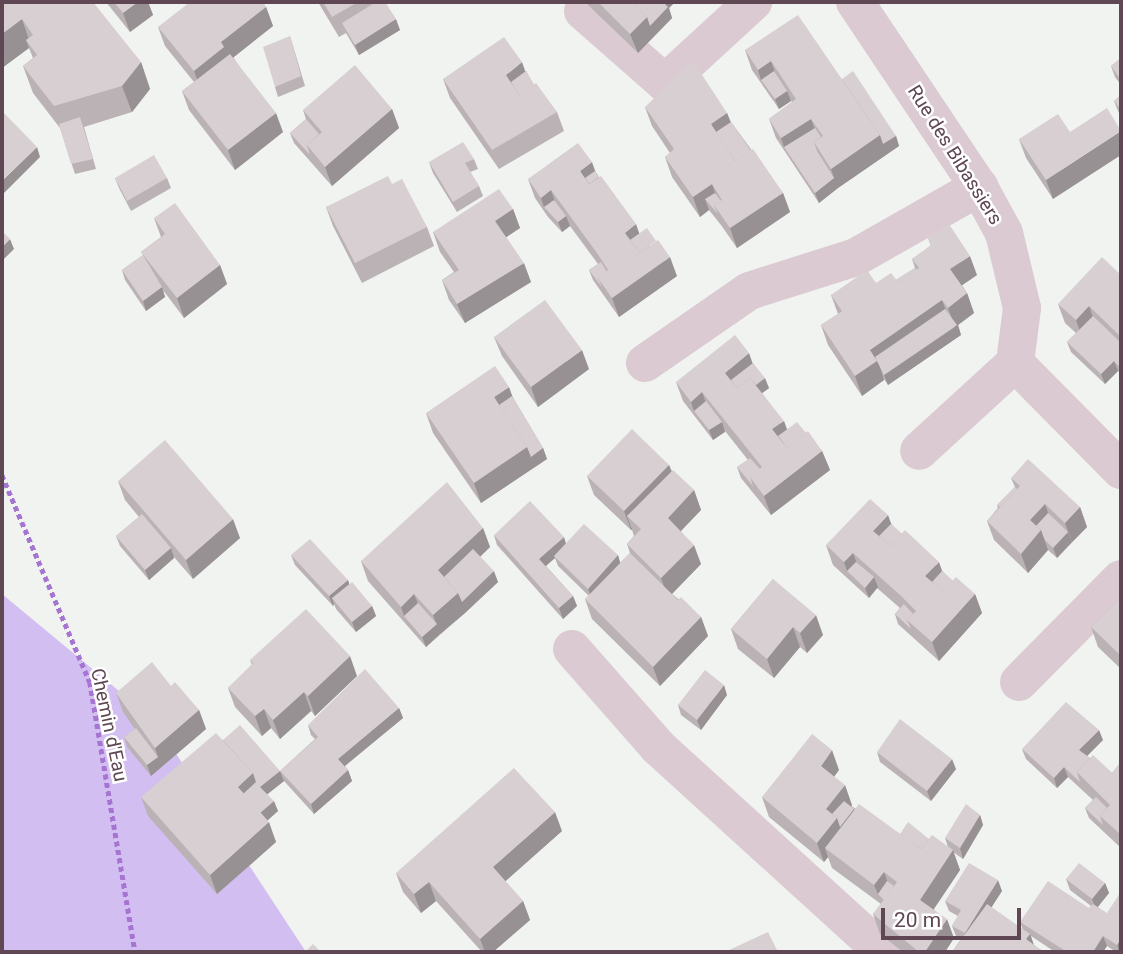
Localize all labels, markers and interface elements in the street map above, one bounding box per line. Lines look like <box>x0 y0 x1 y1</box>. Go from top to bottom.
street label: Rue des Bibassiers <box>903 81 1007 229</box>
street label: Chemin d'Eau <box>86 666 132 784</box>
scale bar <box>885 894 1025 938</box>
text: 20 m <box>894 908 941 932</box>

